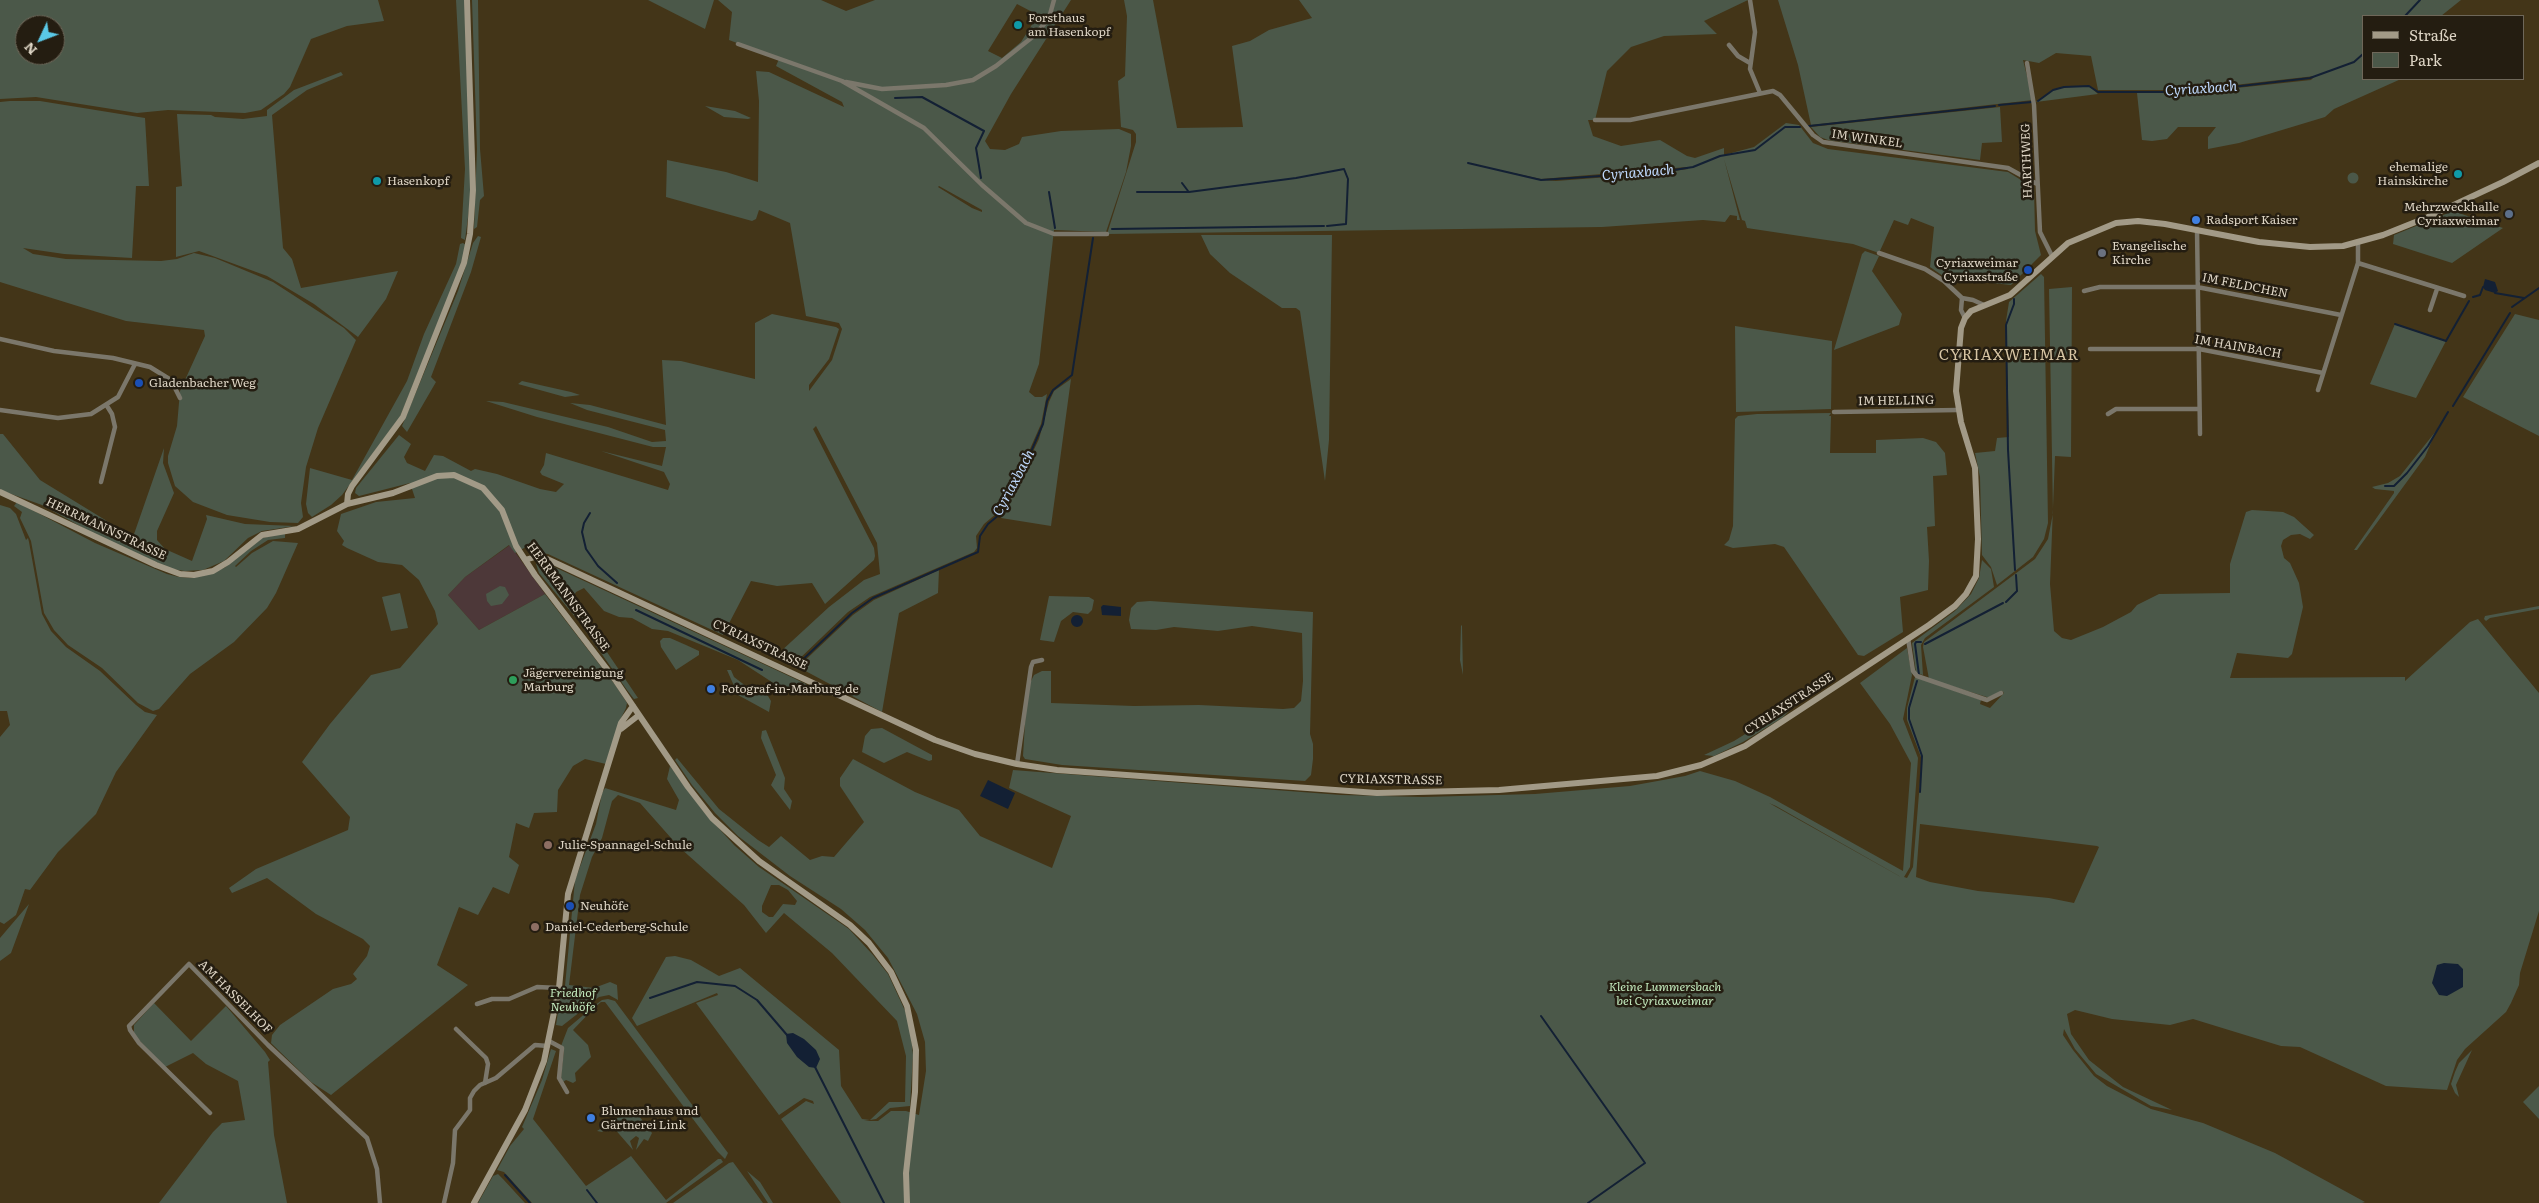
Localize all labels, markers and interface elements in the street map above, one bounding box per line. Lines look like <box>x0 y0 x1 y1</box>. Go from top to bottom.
place label: Forsthaus am Hasenkopf <box>1028 11 1110 39</box>
north arrow <box>15 15 65 65</box>
legend <box>2362 15 2524 80</box>
marker: Forsthaus am Hasenkopf <box>1012 19 1024 31</box>
text: Straße <box>2409 23 2457 46</box>
text: N <box>18 38 41 61</box>
text: Park <box>2409 48 2442 71</box>
water label: Cyriaxbach <box>2164 78 2238 100</box>
street label: HARTHWEG <box>2018 123 2036 199</box>
street label: IM WINKEL <box>1830 127 1904 151</box>
place label: ehemalige Hainskirche <box>2377 160 2448 188</box>
water label: Cyriaxbach <box>1601 161 1675 185</box>
marker: ehemalige Hainskirche <box>2452 168 2464 180</box>
place label: Hasenkopf <box>387 174 449 188</box>
marker: Hasenkopf <box>371 175 383 187</box>
place label: Mehrzweckhalle Cyriaxweimar <box>2404 200 2499 228</box>
marker: Mehrzweckhalle Cyriaxweimar <box>2503 208 2515 220</box>
place label: Radsport Kaiser <box>2206 213 2297 227</box>
marker: Radsport Kaiser <box>2190 214 2202 226</box>
place label: Evangelische Kirche <box>2112 239 2187 267</box>
marker: Evangelische Kirche <box>2096 247 2108 259</box>
place label: Cyriaxweimar Cyriaxstraße <box>1936 256 2018 284</box>
marker: Cyriaxweimar Cyriaxstraße <box>2022 264 2034 276</box>
street label: IM FELDCHEN <box>2201 271 2289 301</box>
street label: IM HAINBACH <box>2193 332 2283 362</box>
district label: CYRIAXWEIMAR <box>1937 347 2081 365</box>
place label: Gladenbacher Weg <box>149 376 256 390</box>
marker: Gladenbacher Weg <box>133 377 145 389</box>
street label: IM HELLING <box>1858 393 1934 409</box>
water label: Cyriaxbach <box>990 447 1038 519</box>
street label: HERRMANNSTRASSE <box>43 495 169 563</box>
street label: HERRMANNSTRASSE <box>524 540 612 654</box>
street label: CYRIAXSTRASSE <box>710 617 810 673</box>
place label: Jägervereinigung Marburg <box>523 666 623 694</box>
street label: CYRIAXSTRASSE <box>1742 670 1836 738</box>
marker: Jägervereinigung Marburg <box>507 674 519 686</box>
place label: Fotograf-in-Marburg.de <box>721 682 859 696</box>
marker: Fotograf-in-Marburg.de <box>705 683 717 695</box>
street label: CYRIAXSTRASSE <box>1339 772 1443 788</box>
place label: Julie-Spannagel-Schule <box>558 838 692 852</box>
marker: Julie-Spannagel-Schule <box>542 839 554 851</box>
place label: Neuhöfe <box>580 899 629 913</box>
marker: Neuhöfe <box>564 900 576 912</box>
place label: Daniel-Cederberg-Schule <box>545 920 688 934</box>
marker: Daniel-Cederberg-Schule <box>529 921 541 933</box>
street label: AM HASSELHOF <box>195 957 275 1037</box>
park label: Kleine Lummersbach bei Cyriaxweimar <box>1609 980 1721 1008</box>
park label: Friedhof Neuhöfe <box>550 986 596 1014</box>
place label: Blumenhaus und Gärtnerei Link <box>601 1104 698 1132</box>
marker: Blumenhaus und Gärtnerei Link <box>585 1112 597 1124</box>

